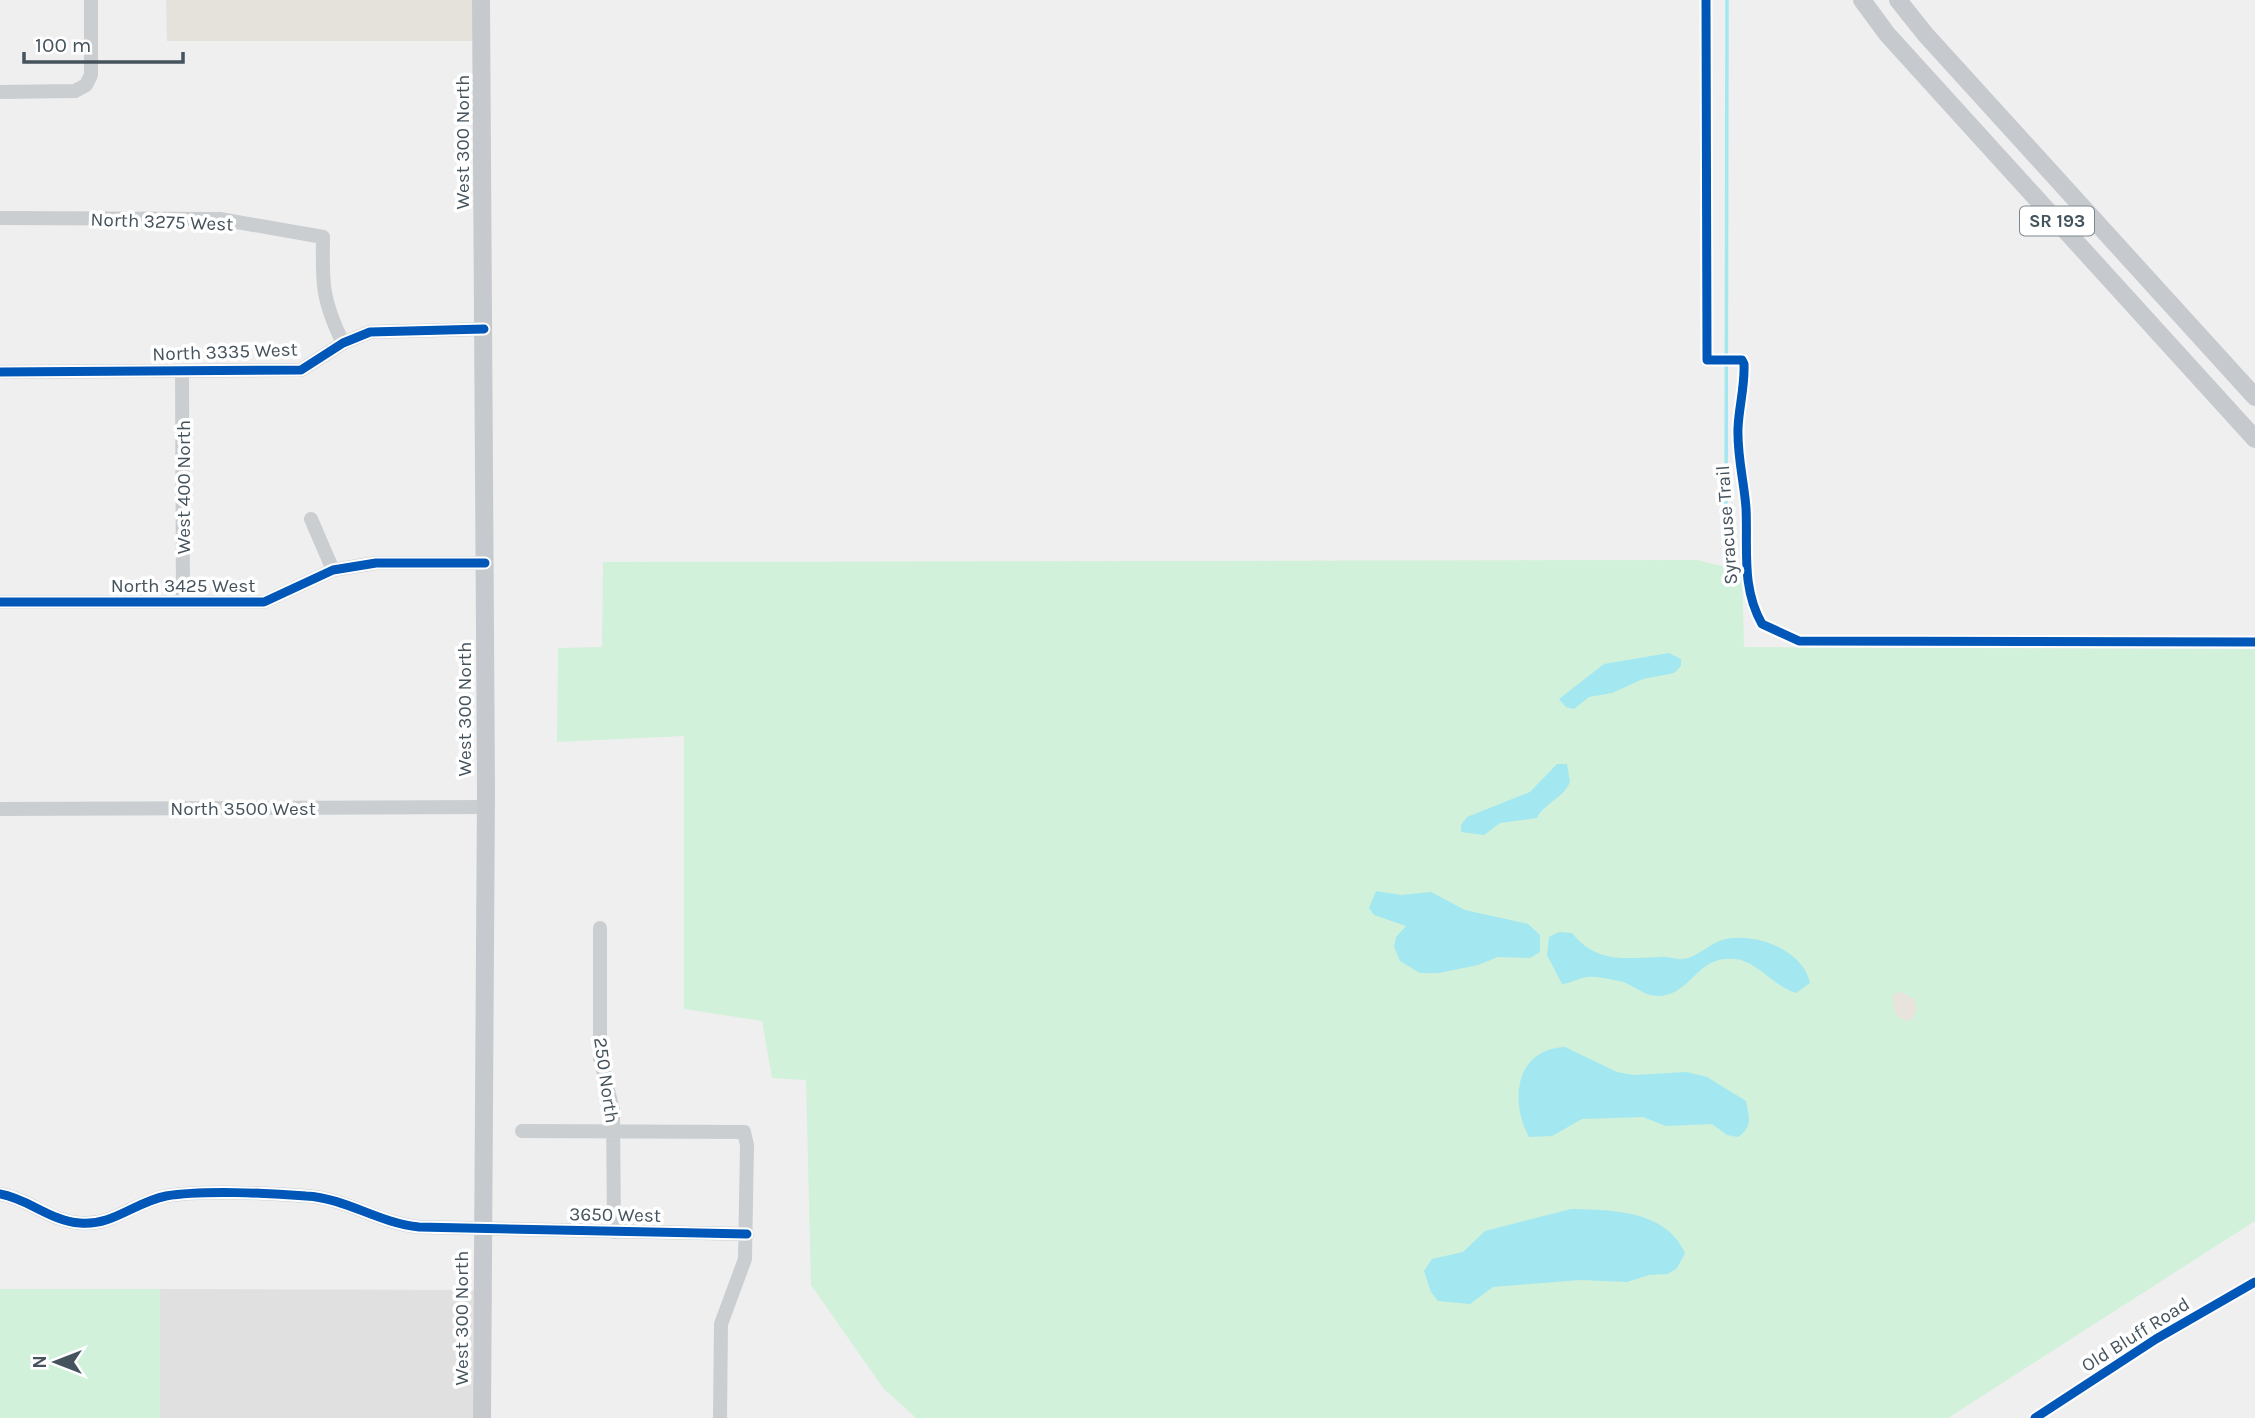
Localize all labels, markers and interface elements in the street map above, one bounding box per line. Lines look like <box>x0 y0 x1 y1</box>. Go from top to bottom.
scale bar <box>24 21 184 65</box>
text: 100 m <box>35 33 92 57</box>
street label: West 300 North <box>452 75 474 209</box>
road number: SR 193 <box>2020 206 2094 236</box>
street label: North 3275 West <box>90 209 234 235</box>
street label: North 3335 West <box>152 338 298 366</box>
street label: West 400 North <box>173 420 195 554</box>
street label: Syracuse Trail <box>1712 464 1742 585</box>
street label: North 3425 West <box>111 575 255 597</box>
street label: West 300 North <box>454 642 476 776</box>
street label: North 3500 West <box>170 798 316 820</box>
street label: 250 North <box>589 1036 623 1124</box>
street label: 3650 West <box>569 1203 661 1227</box>
street label: West 300 North <box>451 1251 473 1385</box>
street label: Old Bluff Road <box>2077 1293 2194 1377</box>
north arrow <box>21 1327 91 1397</box>
text: N <box>29 1355 51 1369</box>

